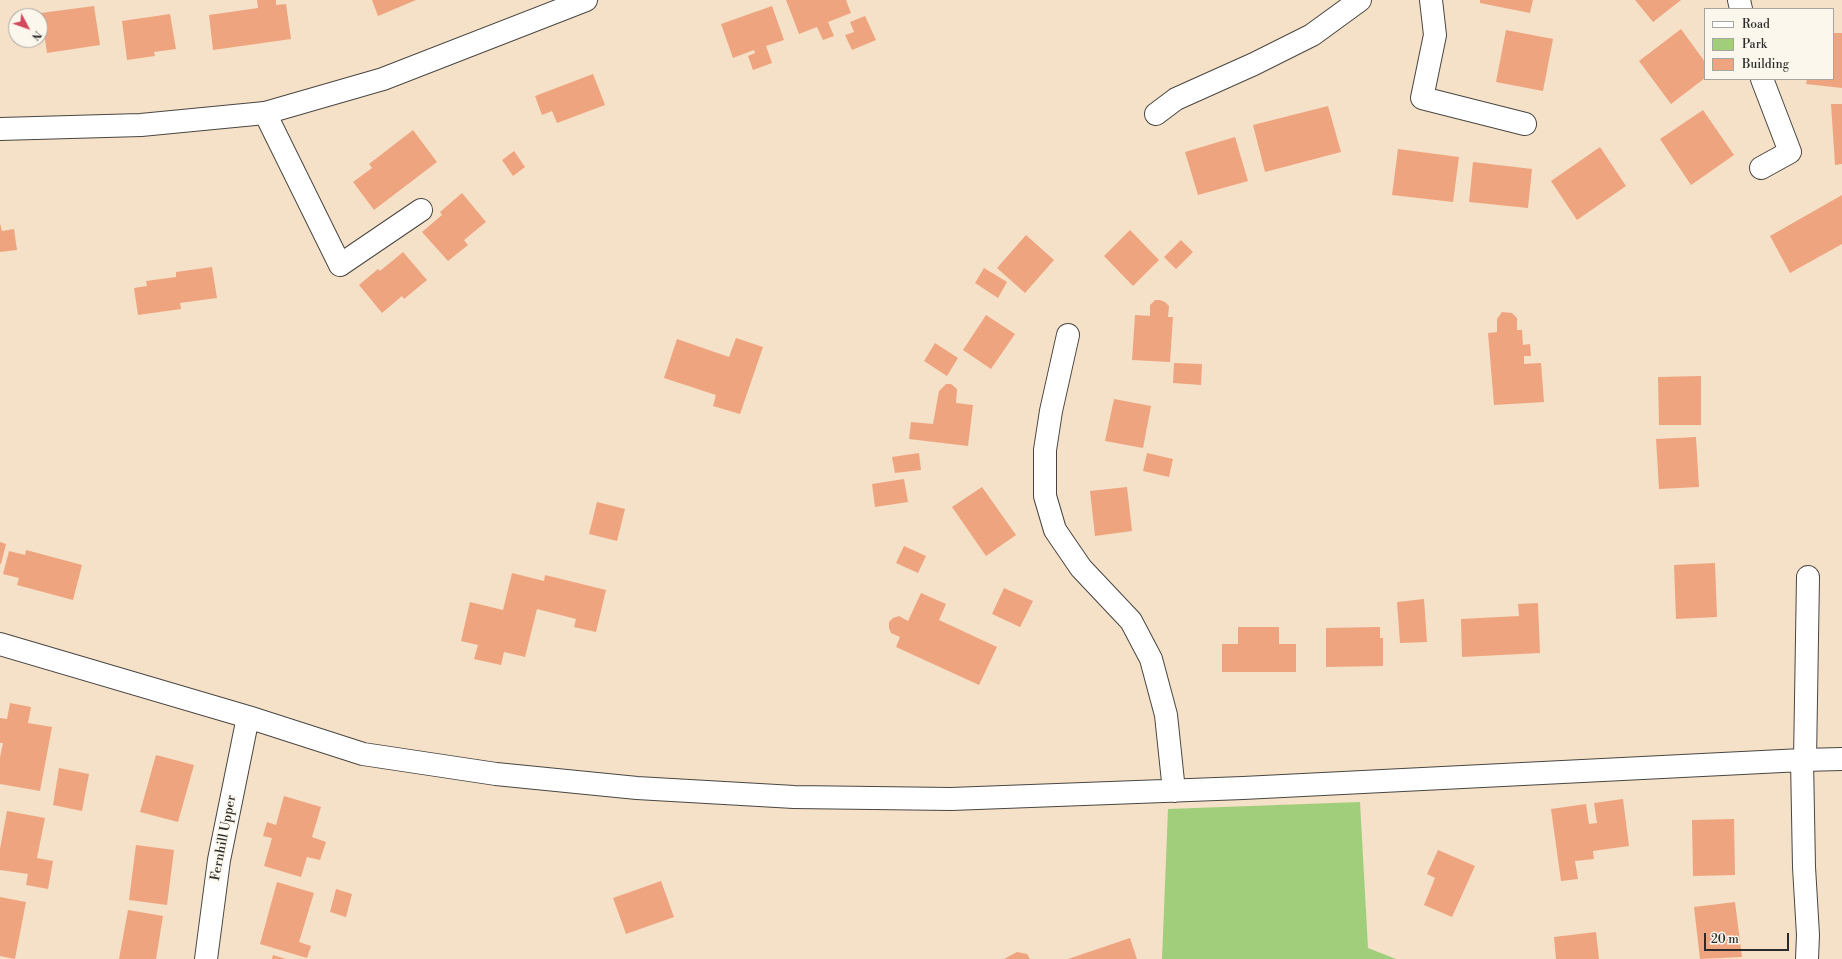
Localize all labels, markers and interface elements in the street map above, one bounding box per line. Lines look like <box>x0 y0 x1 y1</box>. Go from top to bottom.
north arrow <box>8 8 48 48</box>
legend <box>1704 8 1834 80</box>
text: Road <box>1742 17 1770 32</box>
text: N <box>28 27 44 43</box>
text: Park <box>1742 37 1767 52</box>
text: Building <box>1742 57 1789 72</box>
street label: Fernhill Upper <box>208 794 240 882</box>
scale bar <box>1706 925 1791 951</box>
text: 20 m <box>1711 932 1739 947</box>

